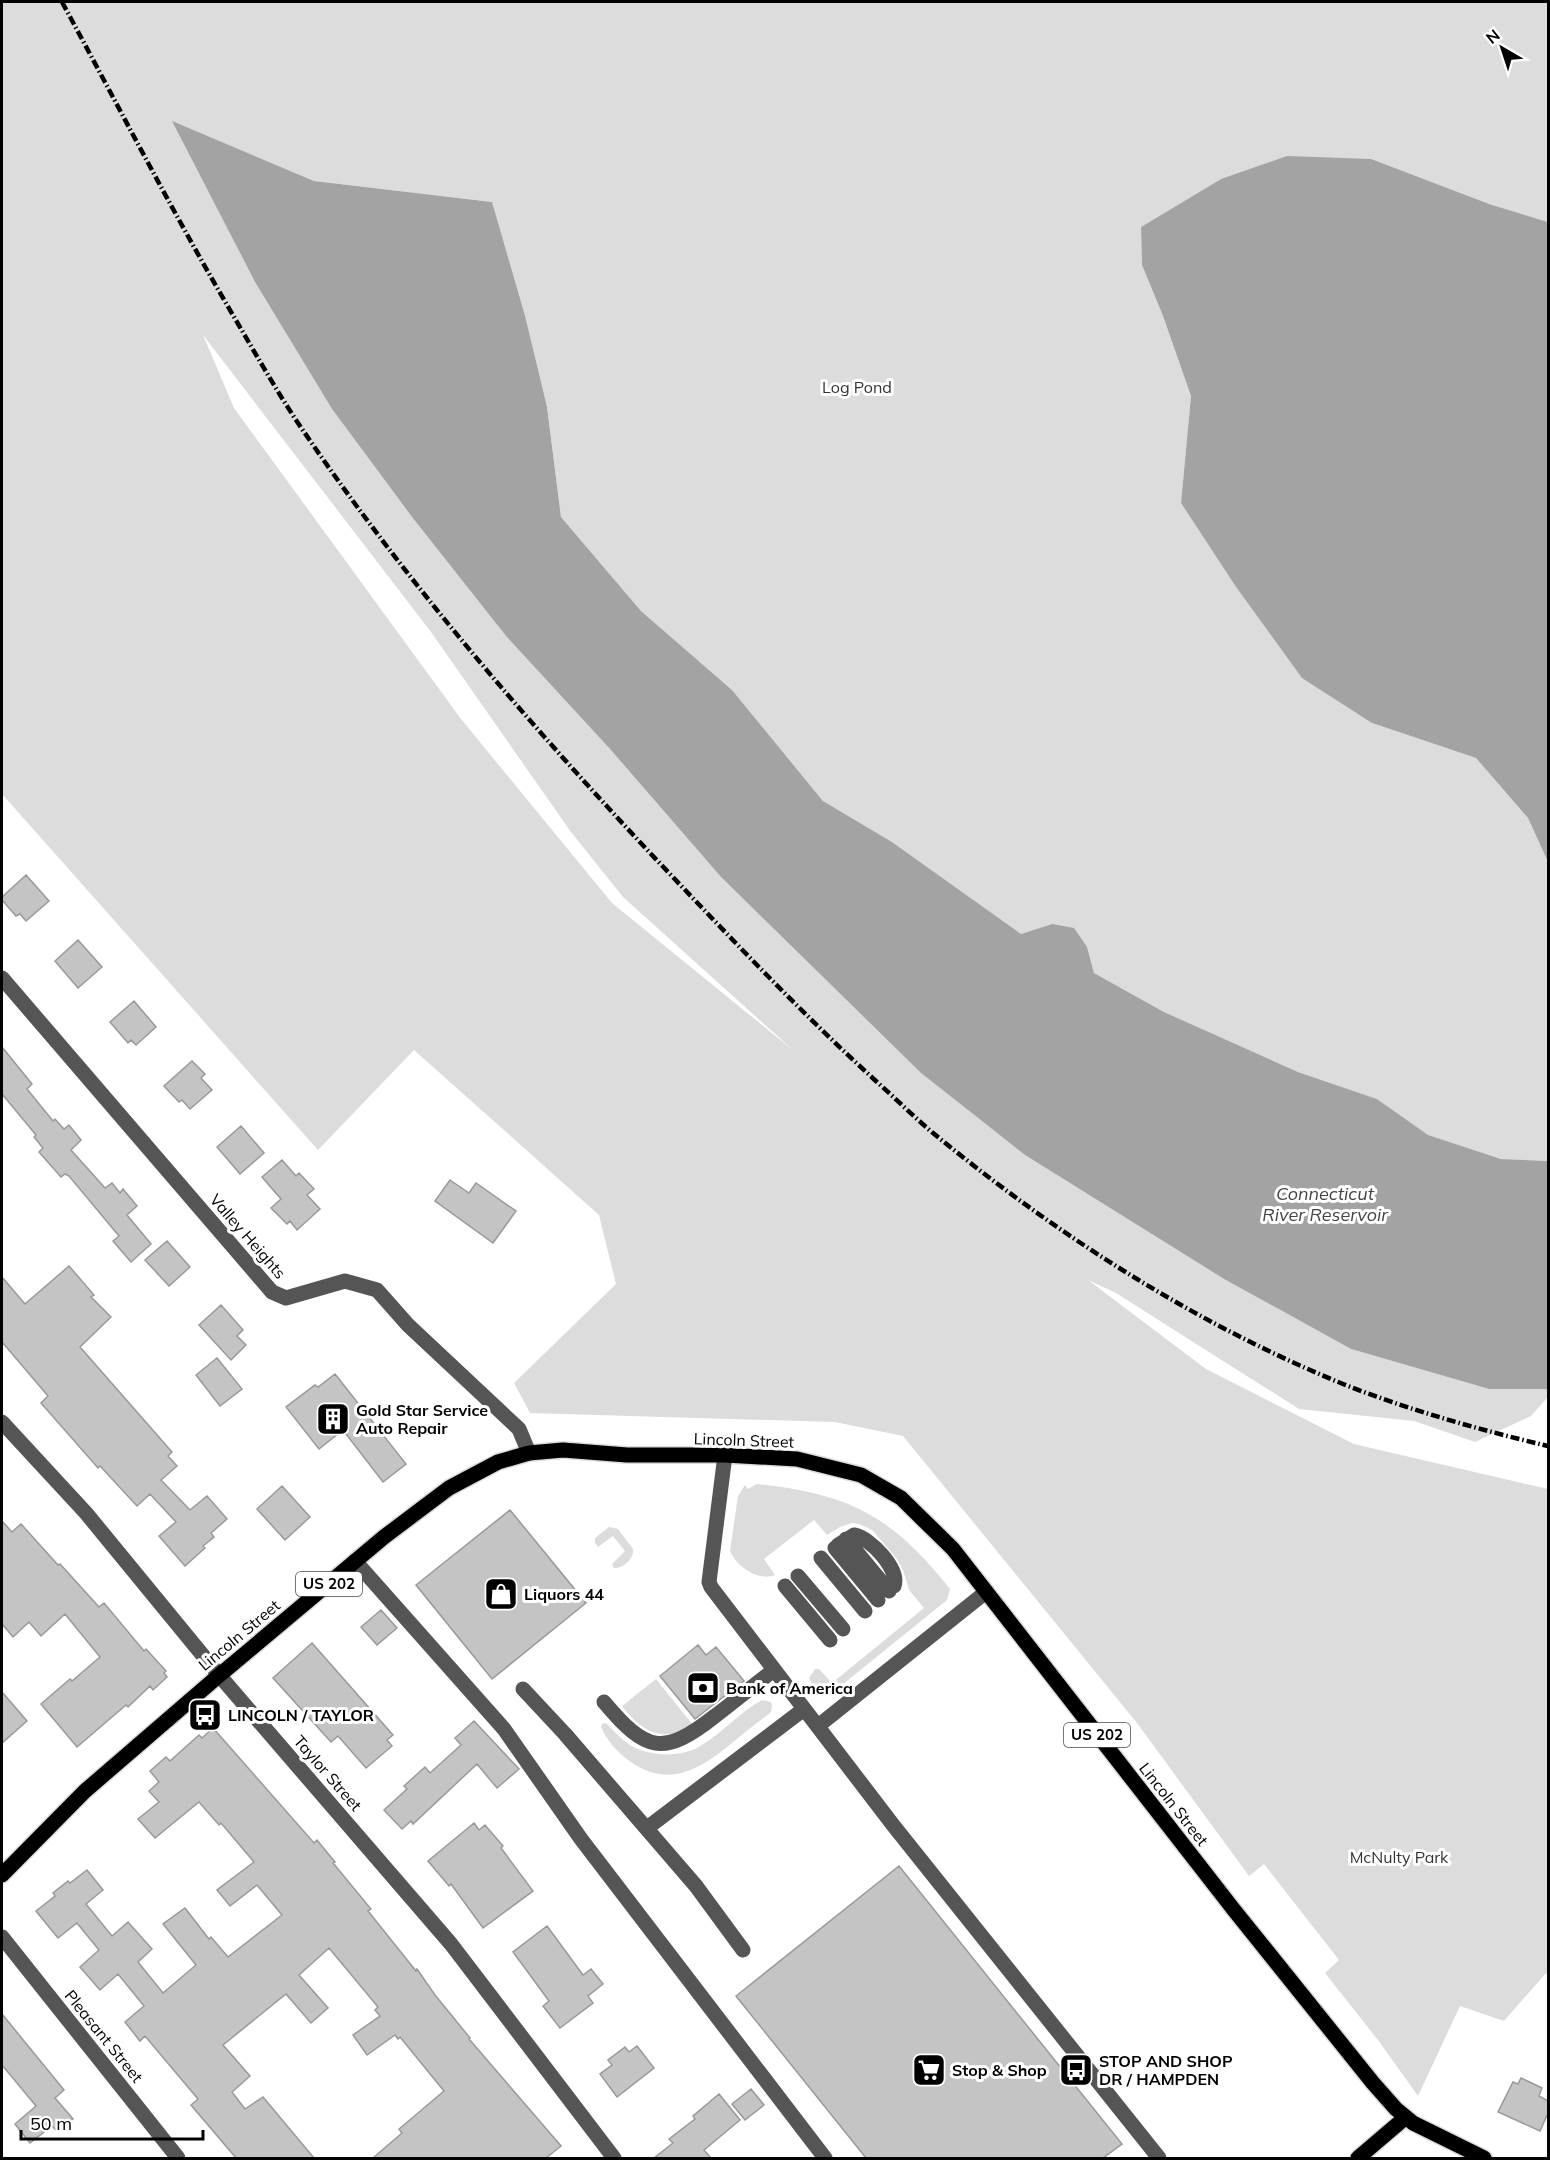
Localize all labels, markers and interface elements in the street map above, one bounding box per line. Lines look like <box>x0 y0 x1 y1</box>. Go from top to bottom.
north arrow <box>1472 18 1532 78</box>
text: N <box>1482 25 1504 48</box>
park label: Log Pond <box>822 377 892 397</box>
water label: Connecticut River Reservoir <box>1262 1182 1389 1226</box>
street label: Valley Heights <box>206 1189 290 1283</box>
place label: Gold Star Service Auto Repair <box>356 1400 488 1438</box>
building icon: Gold Star Service Auto Repair <box>315 1401 351 1437</box>
street label: Lincoln Street <box>693 1428 795 1452</box>
road number: US 202 <box>296 1572 362 1596</box>
shop icon: Liquors 44 <box>483 1576 519 1612</box>
place label: Liquors 44 <box>524 1584 604 1604</box>
street label: Lincoln Street <box>194 1595 284 1675</box>
bank icon: Bank of America <box>685 1670 721 1706</box>
place label: Bank of America <box>726 1678 853 1698</box>
bus stop icon: LINCOLN / TAYLOR <box>187 1697 223 1733</box>
place label: LINCOLN / TAYLOR <box>228 1705 374 1725</box>
road number: US 202 <box>1064 1723 1130 1747</box>
street label: Taylor Street <box>290 1731 367 1815</box>
street label: Lincoln Street <box>1135 1758 1213 1850</box>
park label: McNulty Park <box>1350 1847 1449 1867</box>
street label: Pleasant Street <box>61 1986 148 2087</box>
place label: STOP AND SHOP DR / HAMPDEN <box>1099 2051 1233 2089</box>
supermarket icon: Stop & Shop <box>911 2052 947 2088</box>
bus stop icon: STOP AND SHOP DR / HAMPDEN <box>1058 2052 1094 2088</box>
place label: Stop & Shop <box>952 2060 1047 2080</box>
scale bar <box>21 2103 202 2141</box>
text: 50 m <box>30 2112 72 2135</box>

